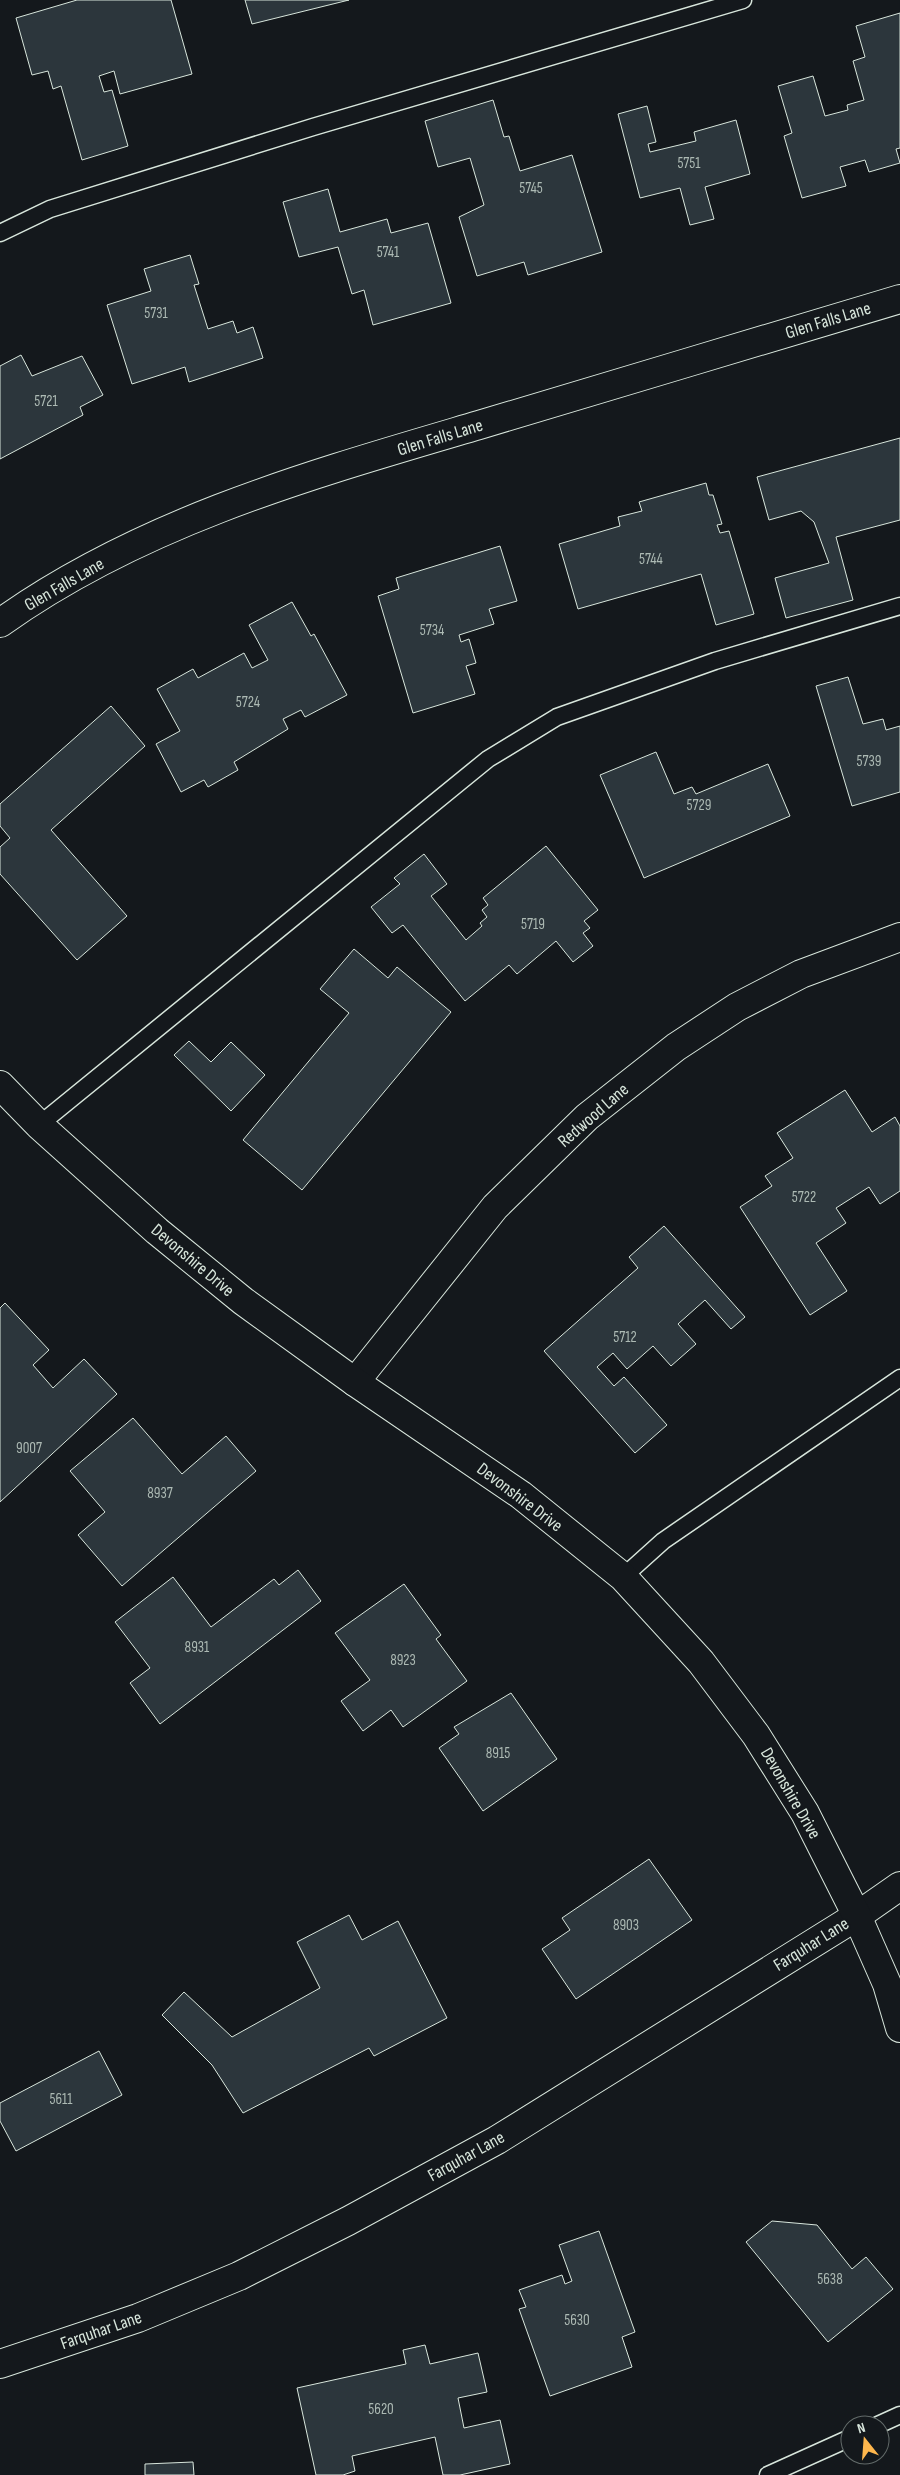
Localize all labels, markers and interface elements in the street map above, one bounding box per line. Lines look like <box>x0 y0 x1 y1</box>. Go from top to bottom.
house number: 5751 <box>677 154 701 173</box>
house number: 5745 <box>519 179 543 198</box>
house number: 5741 <box>377 243 400 262</box>
street label: Glen Falls Lane <box>783 298 873 343</box>
house number: 5731 <box>144 304 168 323</box>
house number: 5721 <box>34 392 58 411</box>
street label: Glen Falls Lane <box>395 415 485 460</box>
house number: 5744 <box>639 550 663 569</box>
street label: Glen Falls Lane <box>21 553 108 616</box>
house number: 5734 <box>420 621 444 640</box>
house number: 5724 <box>236 693 260 712</box>
house number: 5739 <box>857 752 881 771</box>
house number: 5729 <box>687 796 711 815</box>
house number: 5719 <box>521 915 545 934</box>
street label: Redwood Lane <box>554 1079 633 1152</box>
house number: 5722 <box>792 1188 816 1207</box>
street label: Devonshire Drive <box>147 1220 238 1301</box>
house number: 5712 <box>613 1328 637 1347</box>
house number: 9007 <box>16 1439 42 1458</box>
street label: Devonshire Drive <box>473 1458 567 1536</box>
house number: 8937 <box>147 1484 173 1503</box>
house number: 8931 <box>185 1638 210 1657</box>
house number: 8923 <box>390 1651 416 1670</box>
house number: 8915 <box>486 1744 510 1763</box>
street label: Devonshire Drive <box>756 1744 825 1843</box>
street label: Farquhar Lane <box>770 1913 853 1976</box>
house number: 8903 <box>613 1916 639 1935</box>
house number: 5611 <box>49 2090 73 2109</box>
street label: Farquhar Lane <box>424 2127 508 2186</box>
house number: 5638 <box>817 2270 843 2289</box>
street label: Farquhar Lane <box>58 2307 145 2354</box>
house number: 5630 <box>564 2311 590 2330</box>
house number: 5620 <box>368 2400 394 2419</box>
north arrow <box>840 2415 890 2465</box>
text: N <box>855 2419 867 2437</box>

